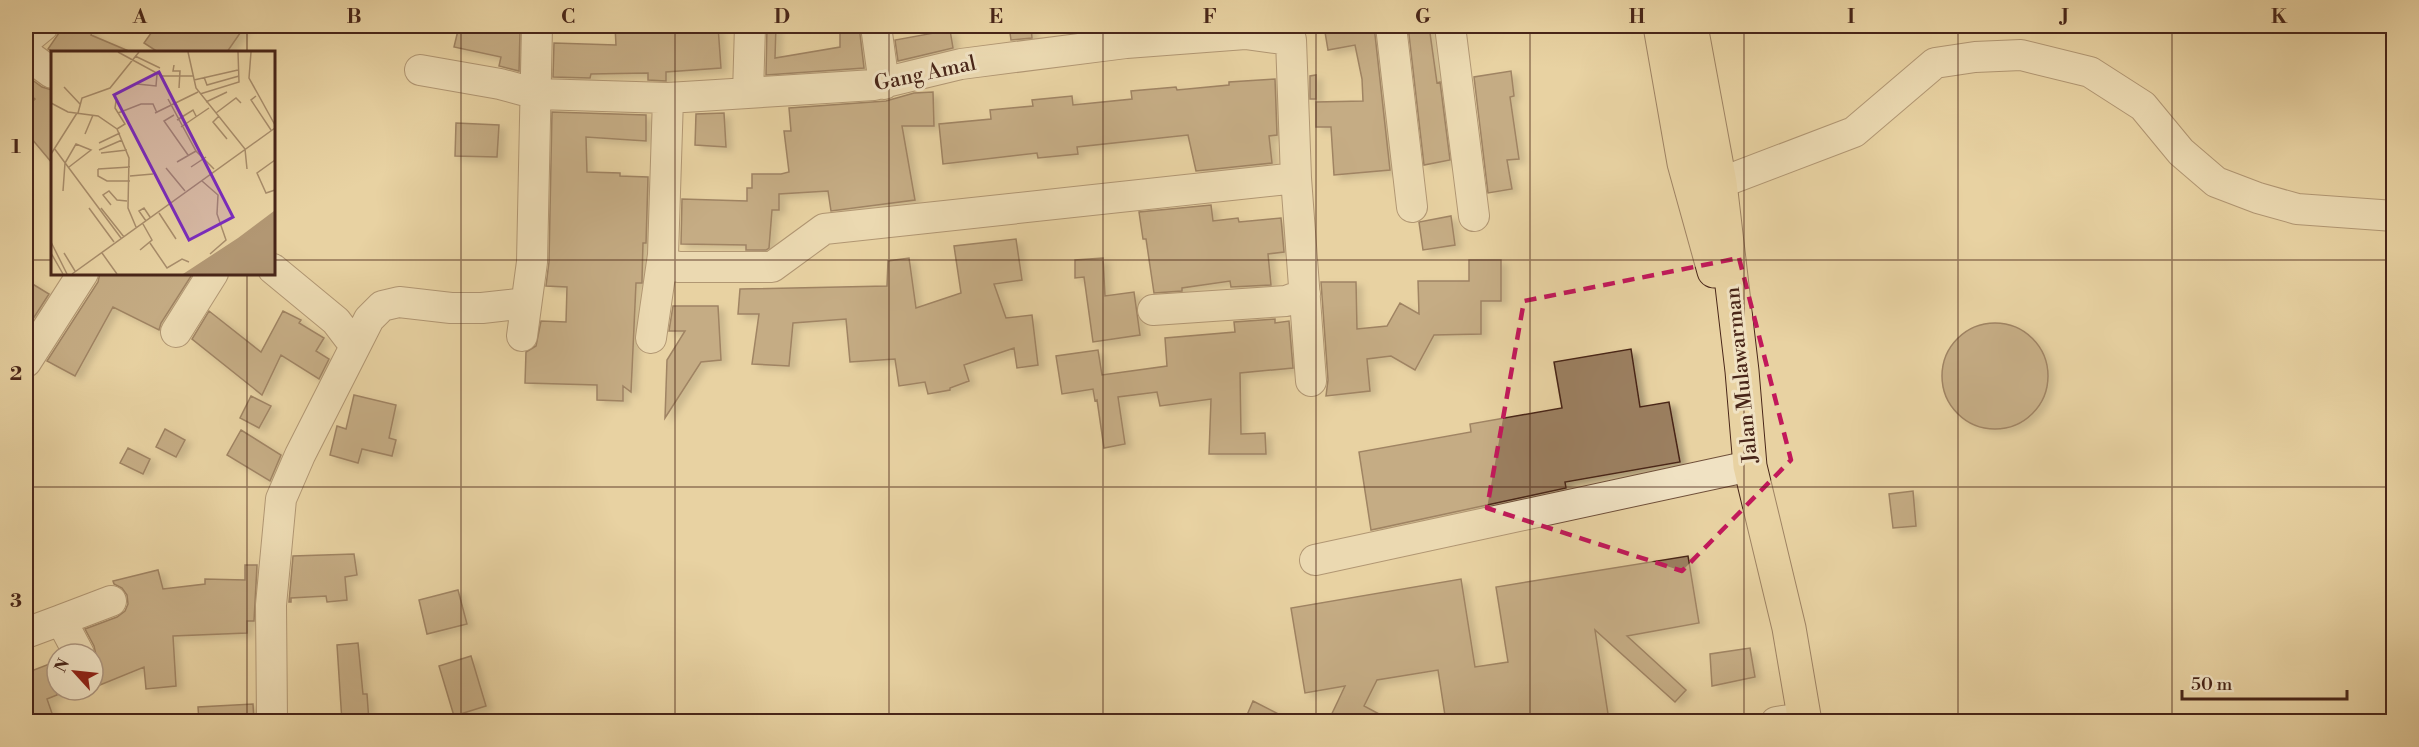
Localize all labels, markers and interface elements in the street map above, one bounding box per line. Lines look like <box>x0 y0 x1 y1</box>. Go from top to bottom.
text: A <box>132 5 148 30</box>
text: B <box>346 5 362 30</box>
text: C <box>561 5 575 30</box>
text: D <box>774 5 790 30</box>
text: E <box>989 5 1003 30</box>
text: F <box>1203 5 1217 30</box>
text: G <box>1415 5 1431 30</box>
text: H <box>1629 5 1646 30</box>
text: I <box>1847 5 1855 30</box>
text: J <box>2058 5 2069 30</box>
text: K <box>2271 5 2288 30</box>
inset map <box>51 51 274 274</box>
street label: Gang Amal <box>872 51 979 97</box>
text: 1 <box>11 135 21 160</box>
street label: Jalan Mulawarman <box>1720 285 1764 465</box>
text: 2 <box>10 362 22 387</box>
text: 3 <box>10 589 22 614</box>
north arrow <box>45 642 105 702</box>
text: N <box>51 655 74 676</box>
scale bar <box>2182 663 2347 701</box>
text: 50 m <box>2191 673 2233 696</box>

